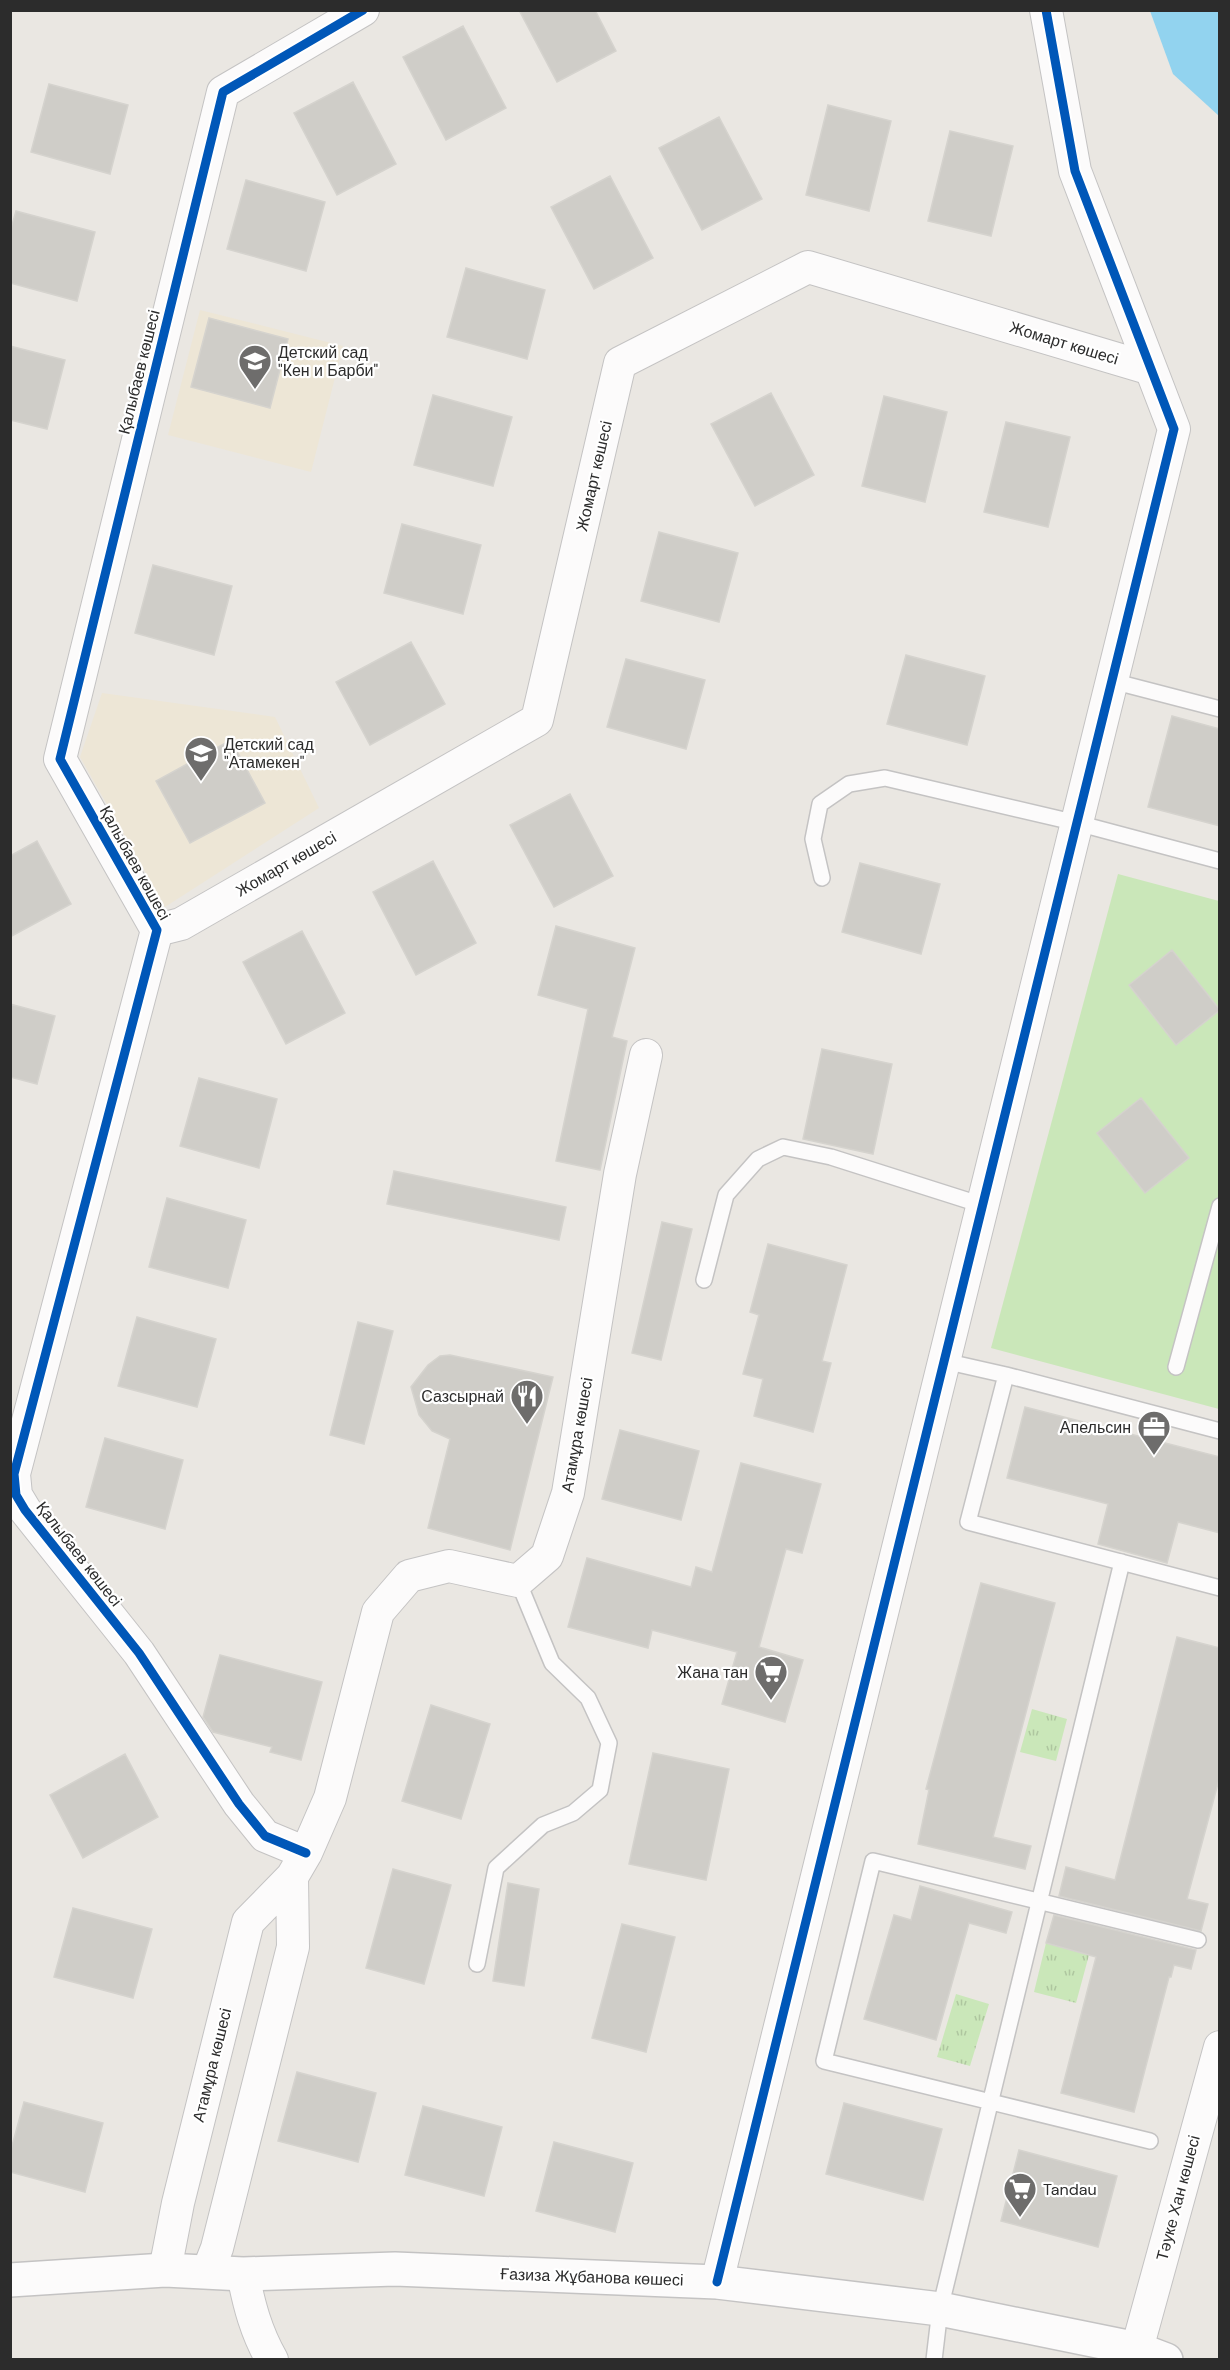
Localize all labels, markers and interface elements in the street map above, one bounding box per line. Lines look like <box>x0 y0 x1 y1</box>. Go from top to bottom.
street label: Қалыбаев көшесі <box>113 308 165 436</box>
street label: Жомарт көшесі <box>1007 316 1121 370</box>
place label: Детский сад "Кен и Барби" <box>278 342 379 381</box>
school or university icon: Детский сад "Кен и Барби" <box>237 343 273 390</box>
street label: Жомарт көшесі <box>571 419 617 533</box>
place label: Детский сад "Атамекен" <box>224 734 314 773</box>
school or university icon: Детский сад "Атамекен" <box>183 735 219 782</box>
street label: Қалыбаев көшесі <box>95 802 175 924</box>
street label: Жомарт көшесі <box>232 827 340 901</box>
street label: Атамұра көшесі <box>557 1376 597 1494</box>
restaurant icon: Сазсырнай <box>509 1378 545 1425</box>
place label: Сазсырнай <box>421 1386 504 1407</box>
office icon: Апельсин <box>1136 1409 1172 1456</box>
place label: Апельсин <box>1060 1417 1131 1438</box>
street label: Қалыбаев көшесі <box>31 1497 127 1611</box>
supermarket icon: Жана тан <box>753 1654 789 1701</box>
place label: Жана тан <box>677 1662 748 1683</box>
street label: Атамұра көшесі <box>188 2006 236 2124</box>
street label: Тәуке Хан көшесі <box>1151 2133 1205 2263</box>
supermarket icon: Tandau <box>1002 2171 1038 2218</box>
place label: Tandau <box>1043 2179 1097 2200</box>
street label: Ғазиза Жұбанова көшесі <box>499 2263 684 2291</box>

